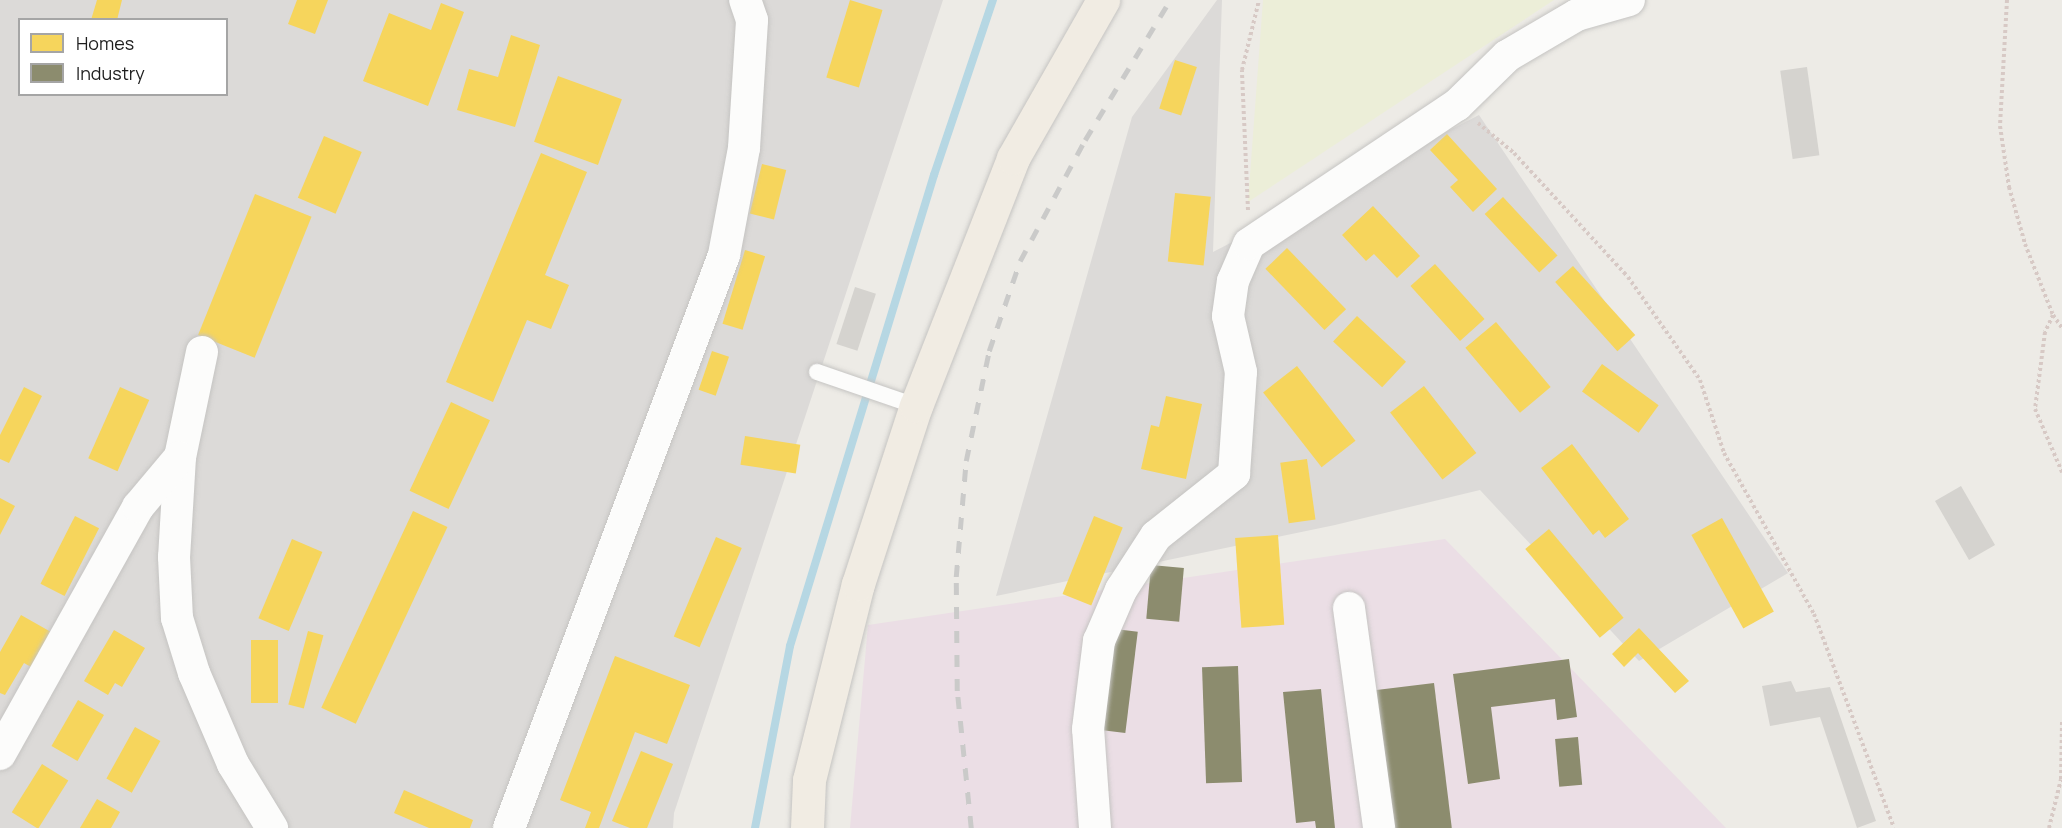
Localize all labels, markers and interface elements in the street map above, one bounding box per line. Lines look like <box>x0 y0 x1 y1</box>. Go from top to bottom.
legend <box>18 18 228 96</box>
text: Homes <box>76 31 134 55</box>
text: Industry <box>76 61 145 85</box>

